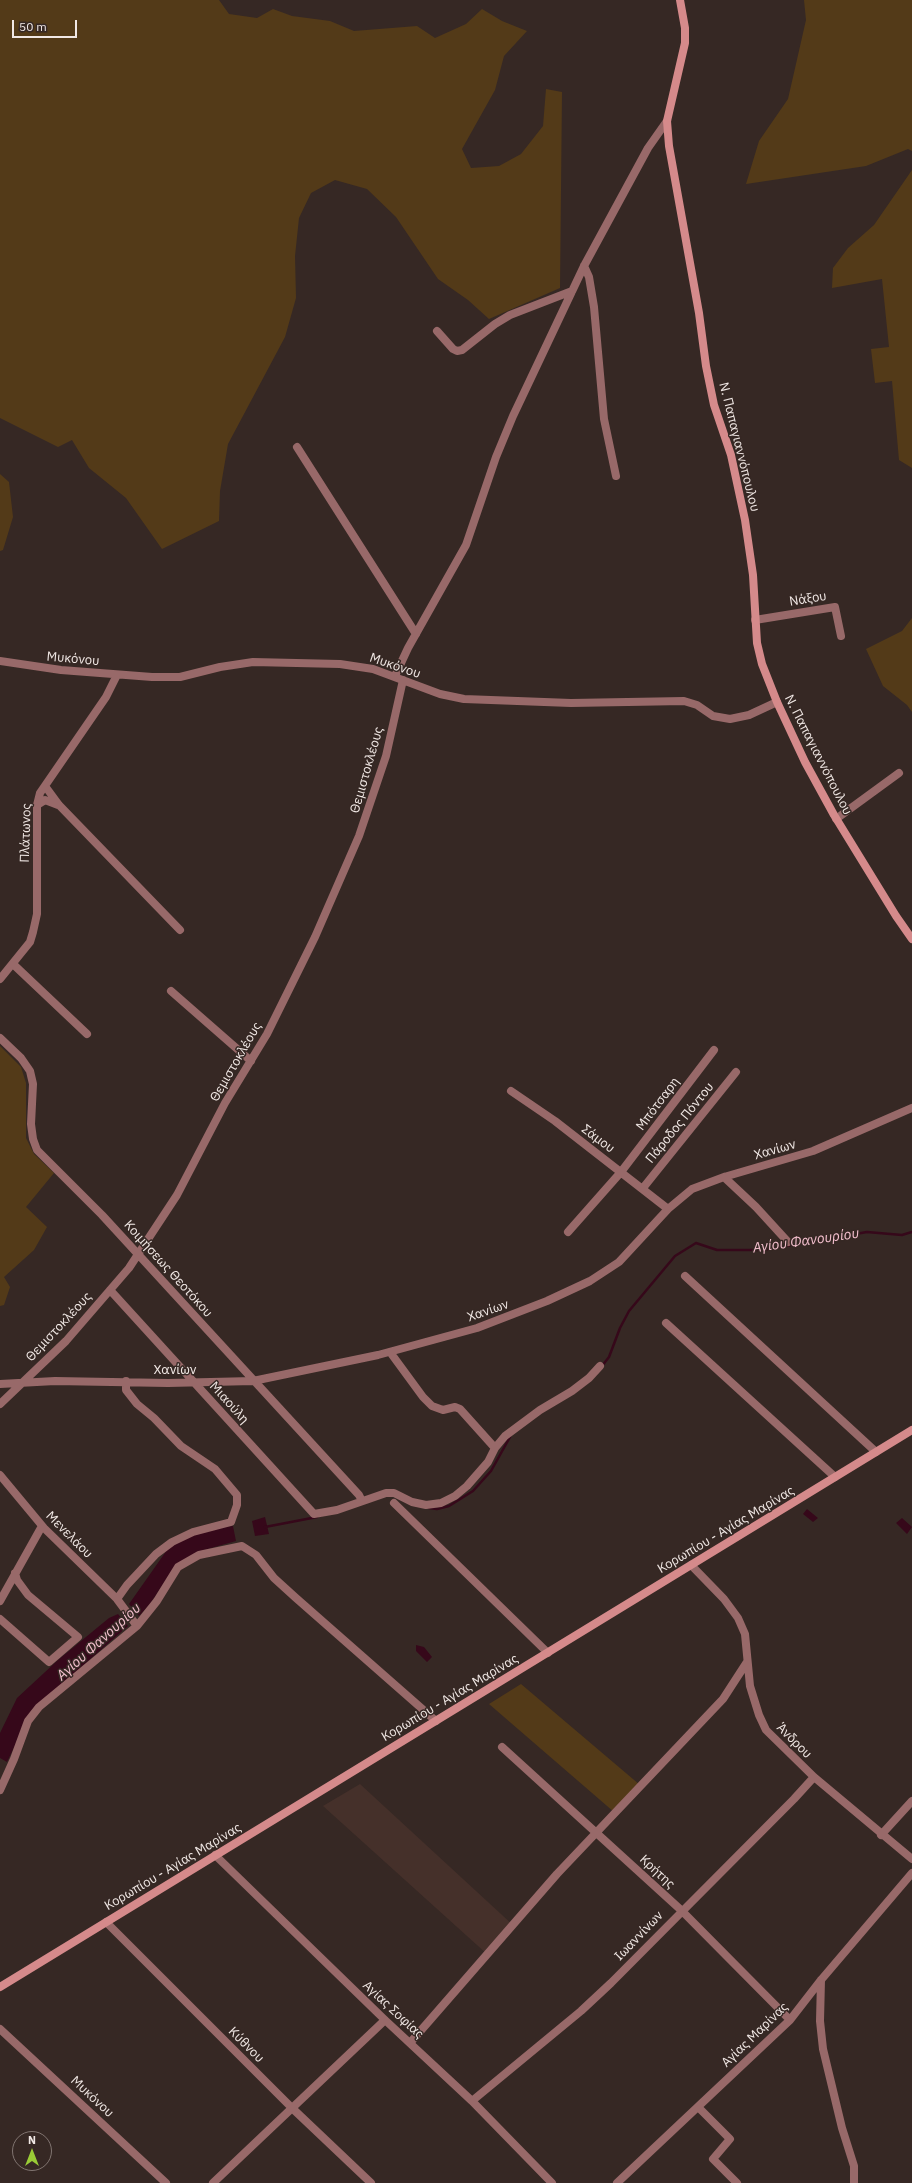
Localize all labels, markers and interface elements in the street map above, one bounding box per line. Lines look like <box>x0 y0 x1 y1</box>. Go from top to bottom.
scale bar <box>14 12 79 38</box>
text: 50 m <box>19 19 47 34</box>
street label: Ν. Παπαγιαννόπουλου <box>715 381 763 513</box>
street label: Νάξου <box>788 588 828 610</box>
street label: Μυκόνου <box>46 649 100 669</box>
street label: Μυκόνου <box>367 650 423 682</box>
street label: Ν. Παπαγιαννόπουλου <box>781 692 855 818</box>
street label: Θεμιστοκλέους <box>347 725 387 815</box>
street label: Πλάτωνος <box>17 803 35 863</box>
street label: Θεμιστοκλέους <box>207 1019 265 1105</box>
street label: Μπότσαρη <box>633 1074 683 1134</box>
street label: Πάροδος Πόντου <box>643 1079 717 1167</box>
street label: Σάμου <box>578 1121 618 1157</box>
street label: Χανίων <box>752 1137 798 1163</box>
street label: Κοιμήσεως Θεοτόκου <box>120 1217 216 1321</box>
water label: Αγίου Φανουρίου <box>752 1225 860 1257</box>
street label: Θεμιστοκλέους <box>23 1289 95 1365</box>
street label: Χανίων <box>465 1297 511 1325</box>
street label: Χανίων <box>154 1362 196 1378</box>
street label: Μιαούλη <box>206 1379 252 1427</box>
street label: Κορωπίου - Αγίας Μαρίνας <box>655 1483 797 1577</box>
street label: Μενελάου <box>42 1508 96 1562</box>
water label: Αγίου Φανουρίου <box>54 1600 144 1684</box>
street label: Κορωπίου - Αγίας Μαρίνας <box>379 1651 521 1745</box>
street label: Άνδρου <box>773 1720 815 1762</box>
street label: Κορωπίου - Αγίας Μαρίνας <box>102 1820 244 1914</box>
street label: Κρήτης <box>636 1852 678 1892</box>
street label: Ιωαννίνων <box>612 1908 666 1964</box>
street label: Αγίας Σοφίας <box>359 1978 427 2042</box>
street label: Αγίας Μαρίνας <box>718 1999 792 2071</box>
street label: Κύθνου <box>225 2024 267 2066</box>
street label: Μυκόνου <box>67 2073 117 2121</box>
north arrow <box>12 2131 52 2171</box>
text: N <box>28 2133 36 2147</box>

